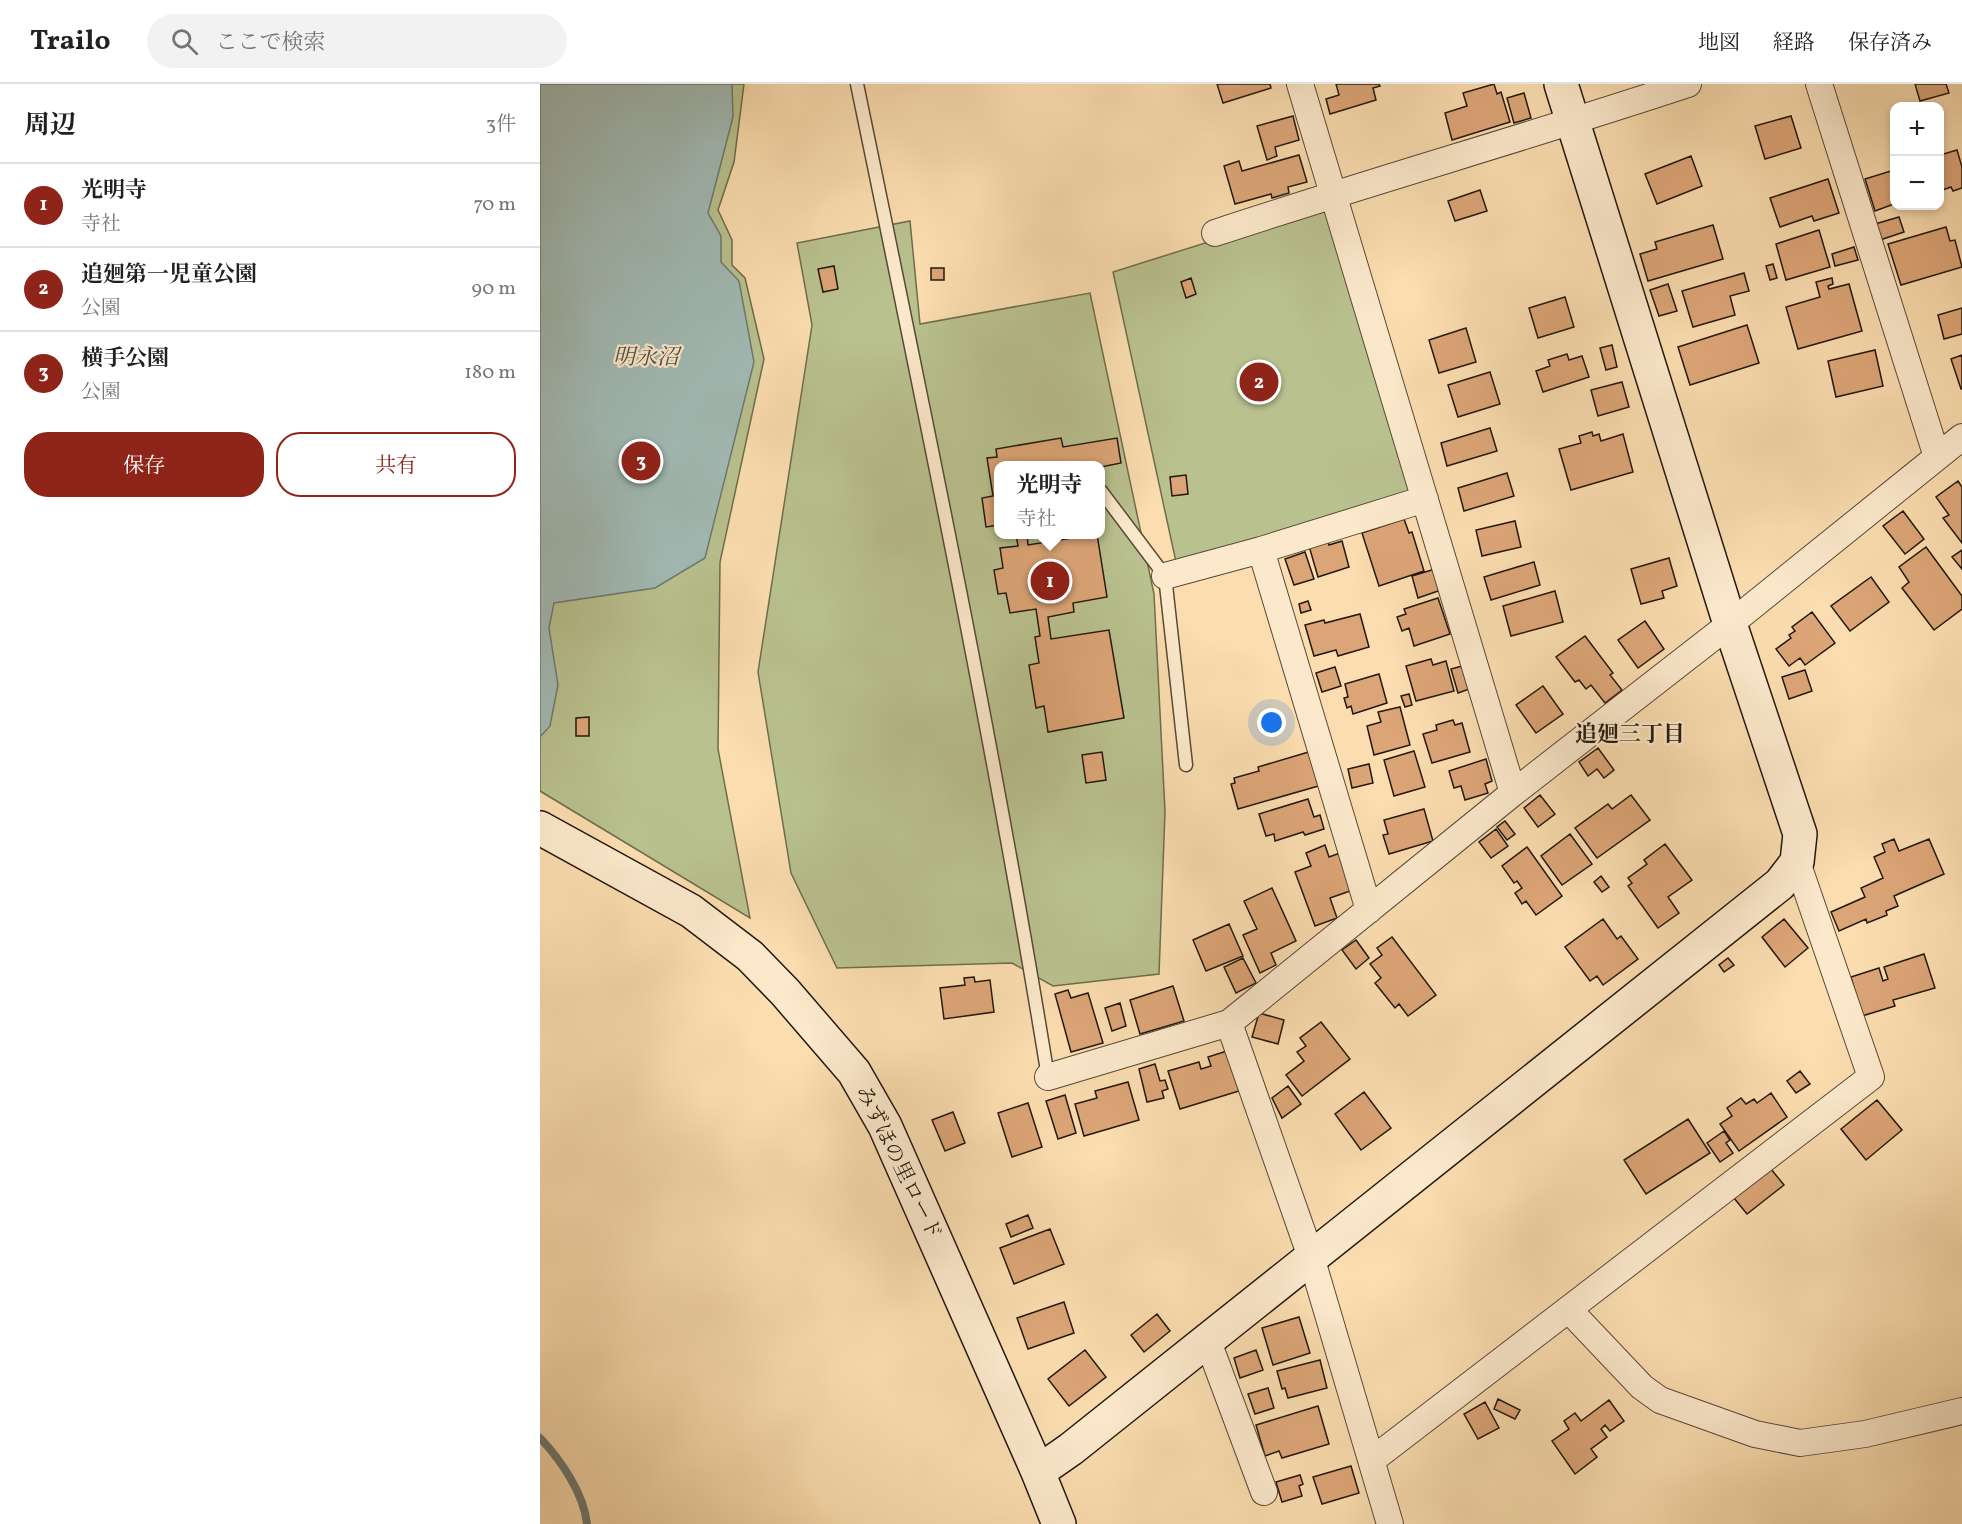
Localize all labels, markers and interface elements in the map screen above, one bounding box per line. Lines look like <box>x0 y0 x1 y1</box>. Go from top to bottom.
search box <box>147 14 567 68</box>
text: Trailo <box>30 22 111 61</box>
icon: search <box>168 25 201 58</box>
text: ここで検索 <box>216 28 326 59</box>
text: 地図 <box>1698 29 1740 58</box>
text: 経路 <box>1773 29 1815 58</box>
text: 保存済み <box>1848 29 1932 58</box>
map controls <box>1890 102 1944 210</box>
button: + <box>1890 102 1944 156</box>
text: 周辺 <box>24 108 76 144</box>
text: 3件 <box>486 111 516 139</box>
button: − <box>1890 156 1944 210</box>
text: 光明寺 <box>81 176 147 207</box>
text: 1 <box>39 191 48 219</box>
text: 70 m <box>473 191 516 219</box>
text: 寺社 <box>81 211 121 239</box>
text: 追廻第一児童公園 <box>81 260 257 291</box>
text: 2 <box>38 275 49 303</box>
text: 90 m <box>472 275 516 303</box>
text: 公園 <box>81 295 121 323</box>
water label: 明永沼 <box>613 343 683 374</box>
text: 横手公園 <box>81 344 169 375</box>
text: 3 <box>38 359 49 387</box>
text: 180 m <box>464 359 516 387</box>
pin: 2 <box>1240 360 1278 404</box>
text: 公園 <box>81 379 121 407</box>
button: 保存 <box>24 432 264 497</box>
button: 共有 <box>276 432 516 497</box>
pin: 3 <box>622 438 660 484</box>
popup <box>994 461 1105 539</box>
text: 光明寺 <box>1016 471 1083 502</box>
text: 寺社 <box>1016 506 1056 534</box>
pin: 1 <box>1030 558 1070 604</box>
your location <box>1257 708 1286 737</box>
district label: 追廻三丁目 <box>1575 720 1685 751</box>
street label: みずほの里ロード <box>848 1081 948 1245</box>

